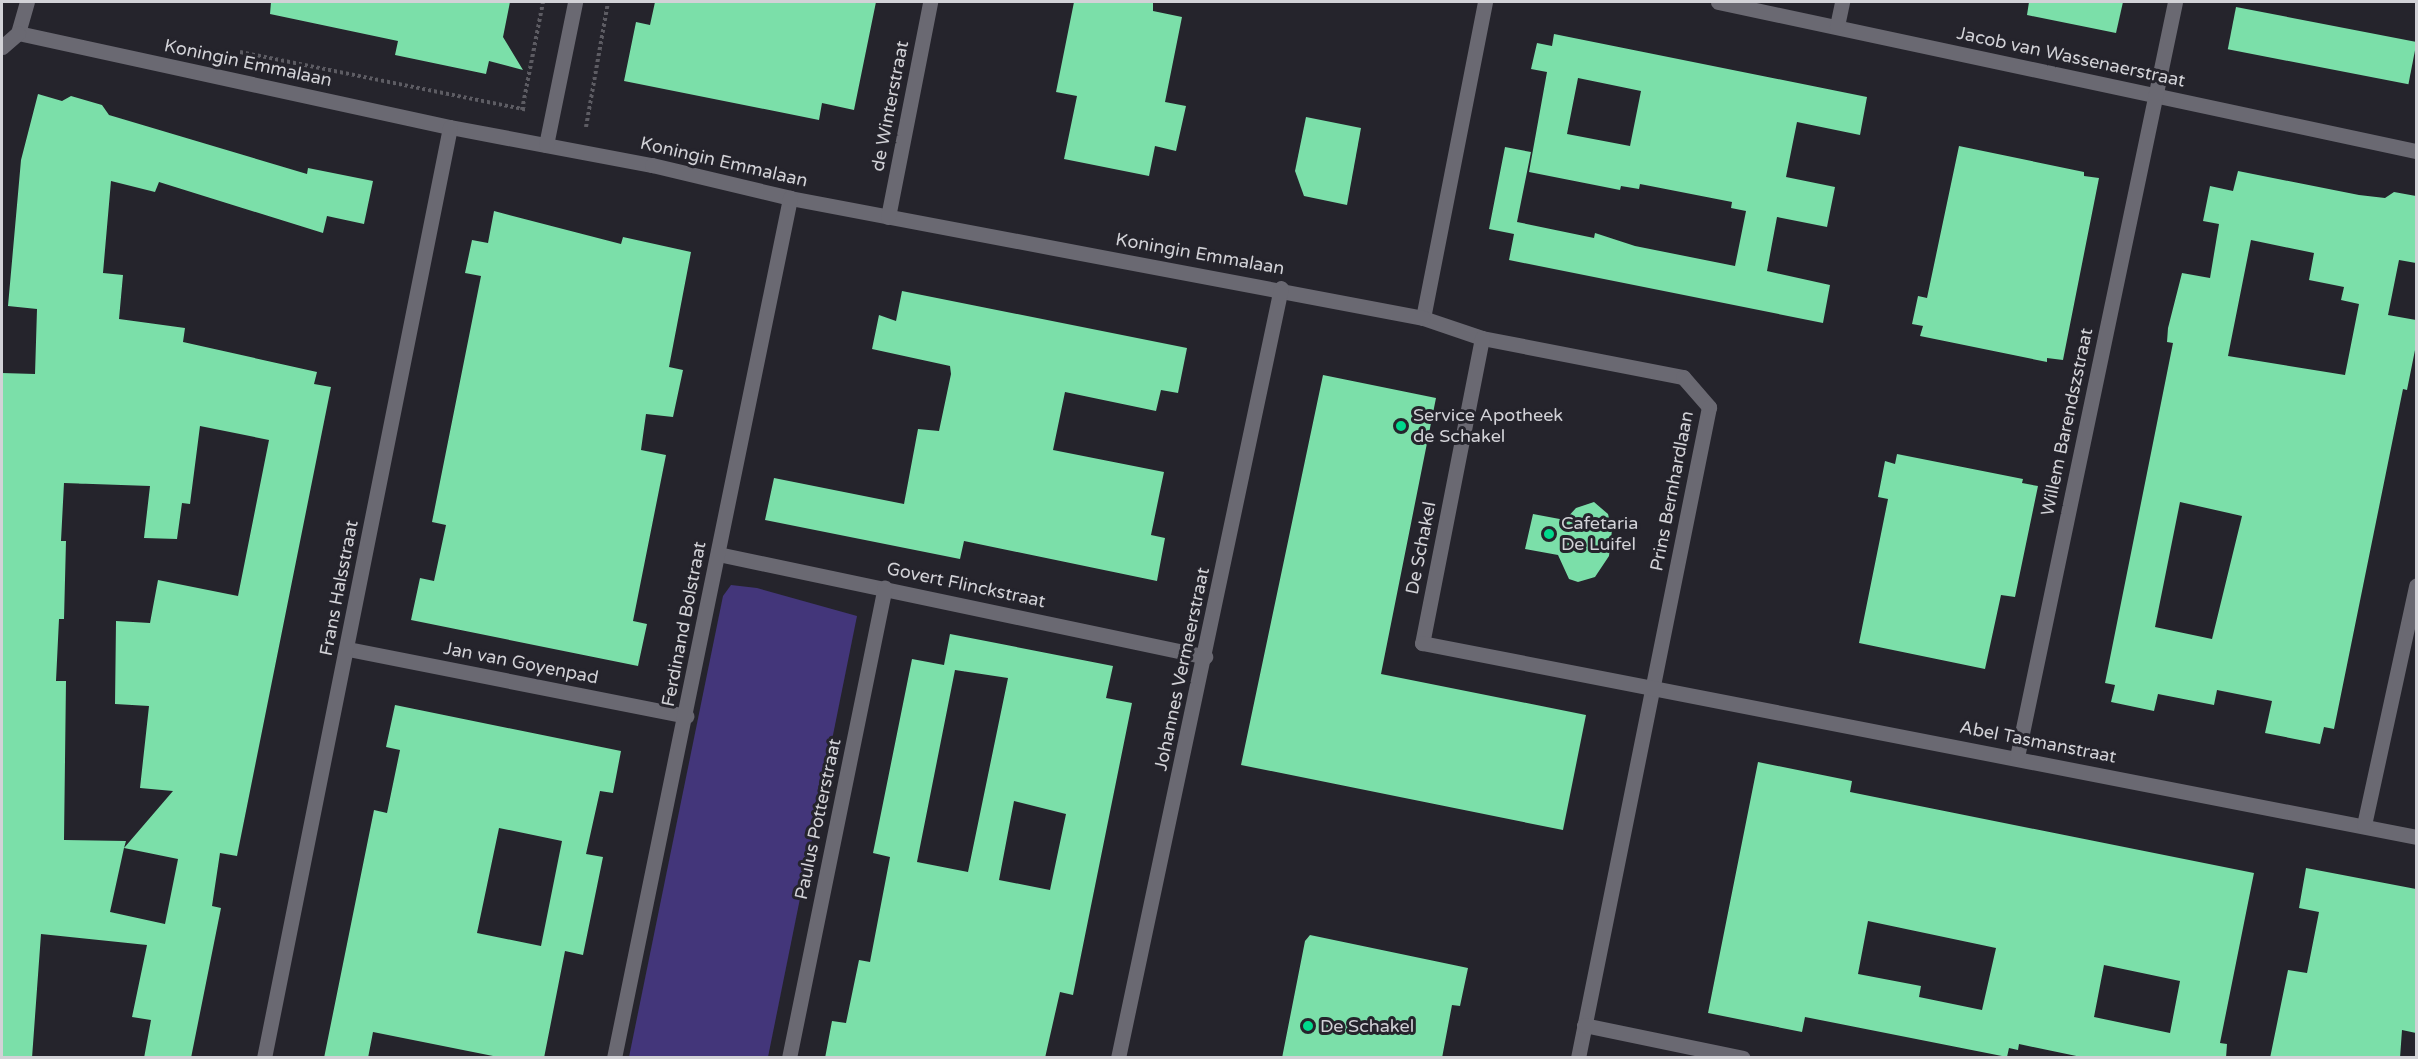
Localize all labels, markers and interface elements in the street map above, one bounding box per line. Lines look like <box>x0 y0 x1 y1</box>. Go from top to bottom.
street label: Jacob van Wassenaerstraat <box>1955 22 2187 92</box>
street label: Koningin Emmalaan <box>162 35 334 91</box>
street label: de Winterstraat <box>867 39 913 173</box>
street label: Koningin Emmalaan <box>638 132 810 192</box>
street label: Koningin Emmalaan <box>1114 229 1286 279</box>
street label: Willem Barendszstraat <box>2037 326 2097 518</box>
place label: Service Apotheek de Schakel <box>1413 405 1563 448</box>
street label: Prins Bernhardlaan <box>1646 409 1698 573</box>
marker: Service Apotheek de Schakel <box>1394 419 1408 433</box>
street label: De Schakel <box>1401 500 1441 596</box>
place label: Cafetaria De Luifel <box>1561 513 1638 556</box>
street label: Frans Halsstraat <box>315 518 363 658</box>
marker: Cafetaria De Luifel <box>1542 527 1556 541</box>
street label: Ferdinand Bolstraat <box>657 539 711 709</box>
street label: Govert Flinckstraat <box>885 558 1047 612</box>
street label: Johannes Vermeerstraat <box>1150 565 1214 773</box>
street label: Jan van Goyenpad <box>442 637 600 689</box>
street label: Abel Tasmanstraat <box>1958 716 2118 768</box>
street label: Paulus Potterstraat <box>790 737 846 901</box>
place label: De Schakel <box>1320 1015 1414 1037</box>
marker: De Schakel <box>1301 1019 1315 1033</box>

